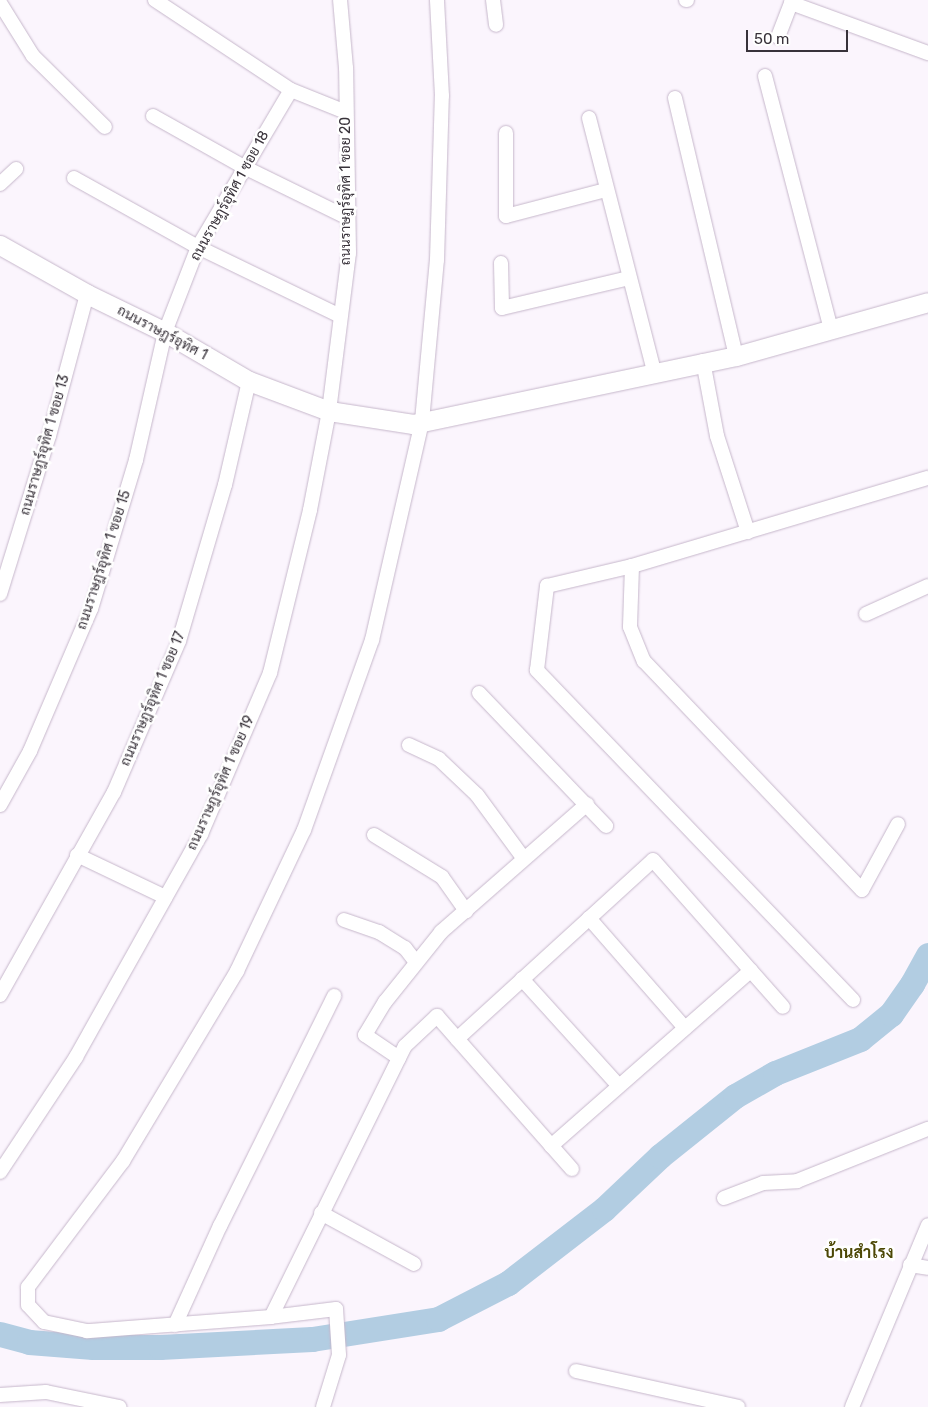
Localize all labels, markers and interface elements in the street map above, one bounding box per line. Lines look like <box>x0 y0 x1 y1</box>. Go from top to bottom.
scale bar <box>748 20 850 52</box>
text: 50 m <box>754 30 789 48</box>
street label: ถนนราษฎร์อุทิศ 1 ซอย 20 <box>338 117 354 265</box>
street label: ถนนราษฎร์อุทิศ 1 ซอย 18 <box>187 128 273 264</box>
street label: ถนนราษฎร์อุทิศ 1 <box>114 302 210 364</box>
street label: ถนนราษฎร์อุทิศ 1 ซอย 13 <box>17 373 73 517</box>
street label: ถนนราษฎร์อุทิศ 1 ซอย 15 <box>74 488 134 632</box>
street label: ถนนราษฎร์อุทิศ 1 ซอย 17 <box>117 629 189 769</box>
street label: ถนนราษฎร์อุทิศ 1 ซอย 19 <box>184 713 258 853</box>
district label: บ้านสำโรง <box>825 1243 893 1263</box>

